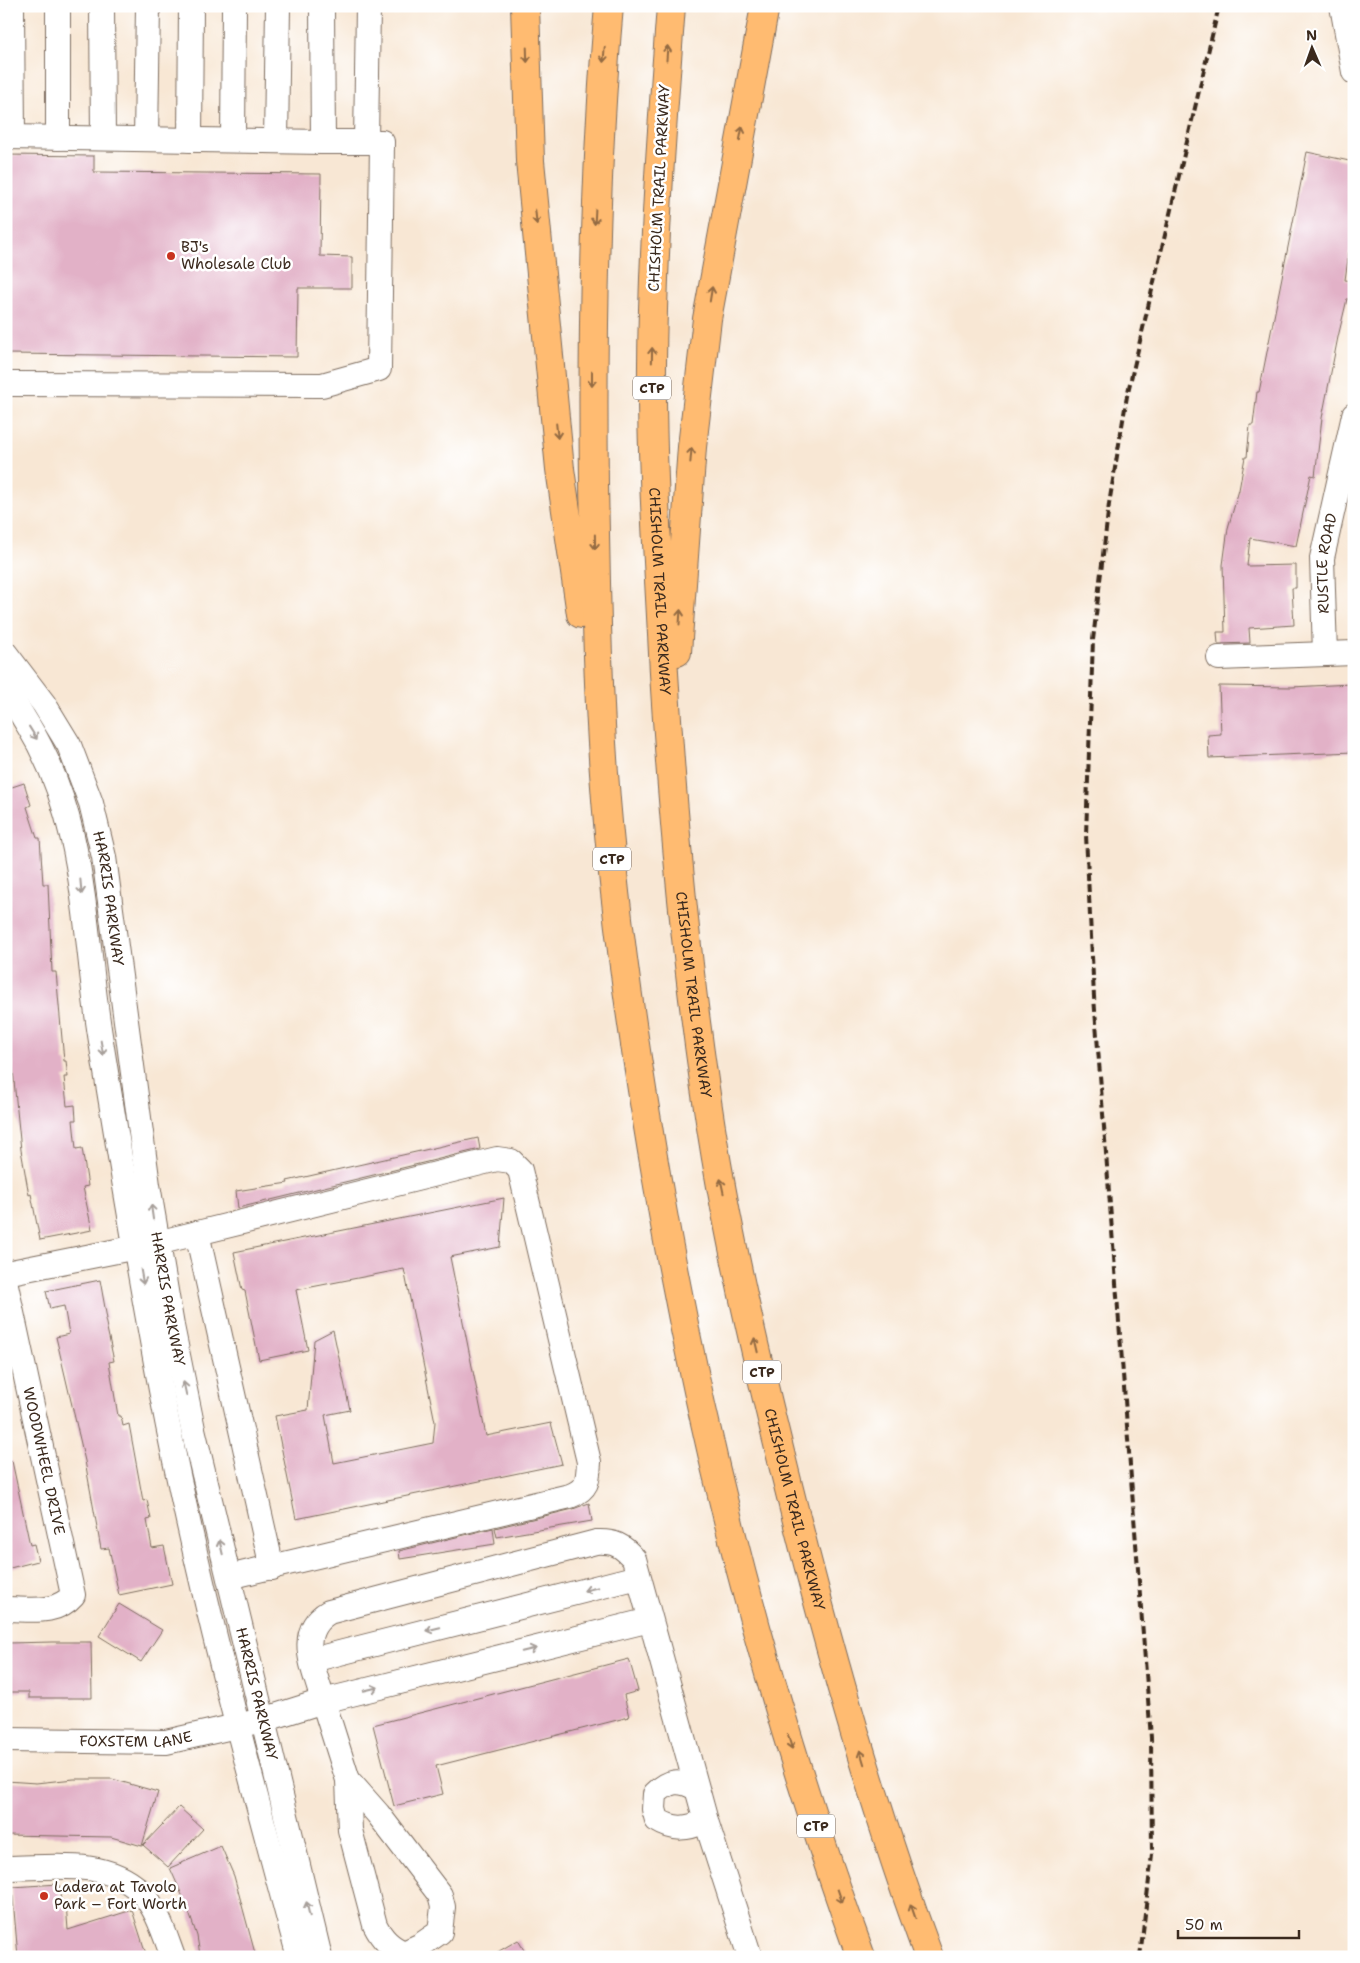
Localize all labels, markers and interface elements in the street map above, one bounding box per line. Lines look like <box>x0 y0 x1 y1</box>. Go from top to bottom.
north arrow <box>1288 22 1338 72</box>
text: N <box>1306 26 1317 44</box>
one-way arrow <box>662 45 672 61</box>
one-way arrow <box>522 47 531 63</box>
one-way arrow <box>600 47 609 63</box>
street label: CHISHOLM TRAIL PARKWAY <box>644 84 674 292</box>
one-way arrow <box>737 127 746 143</box>
one-way arrow <box>531 209 541 225</box>
one-way arrow <box>590 209 599 225</box>
place label: BJ's Wholesale Club <box>181 237 291 274</box>
marker: BJ's Wholesale Club <box>165 250 177 262</box>
one-way arrow <box>706 286 716 302</box>
one-way arrow <box>647 347 657 364</box>
one-way arrow <box>587 371 597 387</box>
road number: CTP <box>633 376 671 399</box>
one-way arrow <box>552 423 562 439</box>
one-way arrow <box>687 448 696 464</box>
street label: CHISHOLM TRAIL PARKWAY <box>644 487 675 696</box>
street label: RUSTLE ROAD <box>1312 511 1342 614</box>
one-way arrow <box>590 534 600 550</box>
one-way arrow <box>675 610 684 626</box>
one-way arrow <box>28 726 38 740</box>
street label: HARRIS PARKWAY <box>88 829 129 967</box>
road number: CTP <box>593 848 631 871</box>
one-way arrow <box>76 878 86 894</box>
street label: CHISHOLM TRAIL PARKWAY <box>671 890 716 1099</box>
one-way arrow <box>98 1039 108 1055</box>
one-way arrow <box>717 1179 726 1195</box>
one-way arrow <box>147 1204 157 1220</box>
street label: HARRIS PARKWAY <box>146 1230 190 1368</box>
one-way arrow <box>137 1268 147 1284</box>
one-way arrow <box>751 1338 760 1354</box>
road number: CTP <box>743 1360 781 1384</box>
one-way arrow <box>180 1381 189 1397</box>
street label: WOODWHEEL DRIVE <box>18 1385 70 1537</box>
street label: CHISHOLM TRAIL PARKWAY <box>760 1406 830 1613</box>
one-way arrow <box>216 1540 225 1556</box>
one-way arrow <box>583 1585 599 1594</box>
street label: HARRIS PARKWAY <box>231 1625 282 1763</box>
one-way arrow <box>426 1625 442 1634</box>
one-way arrow <box>520 1645 536 1654</box>
one-way arrow <box>362 1684 378 1693</box>
street label: FOXSTEM LANE <box>79 1726 194 1753</box>
one-way arrow <box>785 1733 795 1749</box>
one-way arrow <box>856 1749 866 1765</box>
road number: CTP <box>797 1814 835 1838</box>
place label: Ladera at Tavolo Park – Fort Worth <box>54 1877 187 1914</box>
one-way arrow <box>835 1888 845 1904</box>
marker: Ladera at Tavolo Park – Fort Worth <box>38 1890 50 1902</box>
one-way arrow <box>303 1902 312 1918</box>
one-way arrow <box>908 1904 917 1919</box>
scale bar <box>1178 1908 1299 1940</box>
text: 50 m <box>1185 1915 1223 1935</box>

